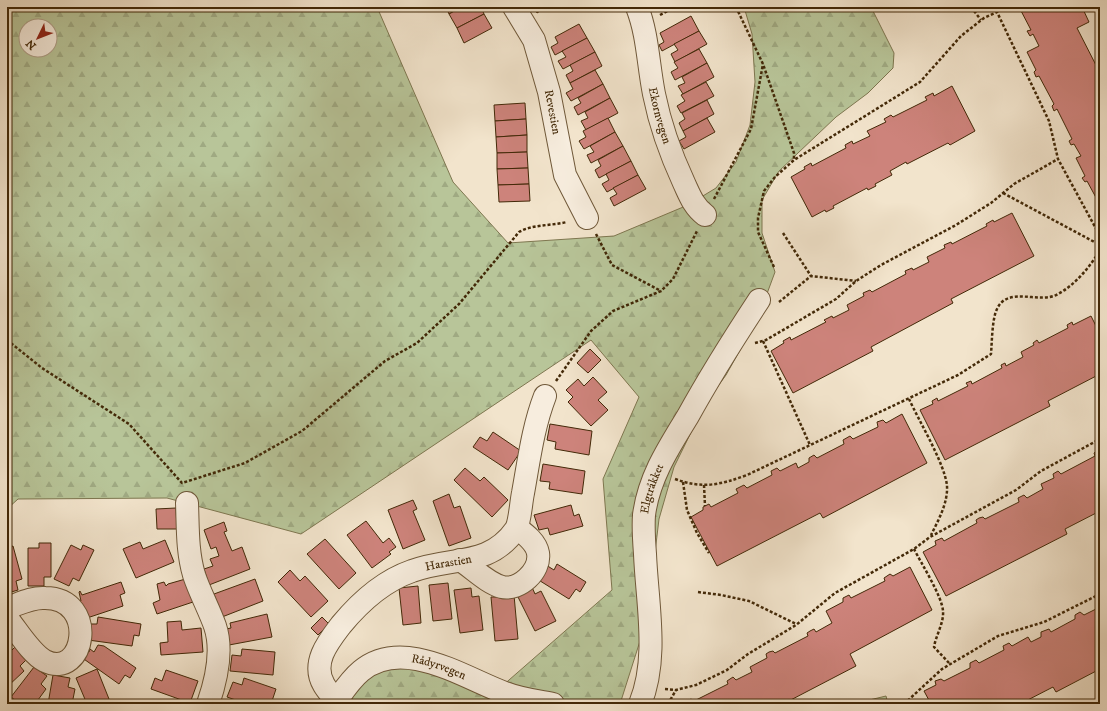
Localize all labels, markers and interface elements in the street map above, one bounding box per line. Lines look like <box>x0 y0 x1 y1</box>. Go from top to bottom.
north arrow <box>18 18 58 58</box>
text: N <box>23 36 40 52</box>
street label: Ekornvegen <box>645 86 675 146</box>
street label: Revestien <box>541 88 565 136</box>
street label: Elgtråkket <box>637 461 667 515</box>
street label: Harastien <box>424 551 474 574</box>
street label: Rådyrvegen <box>410 651 469 683</box>

